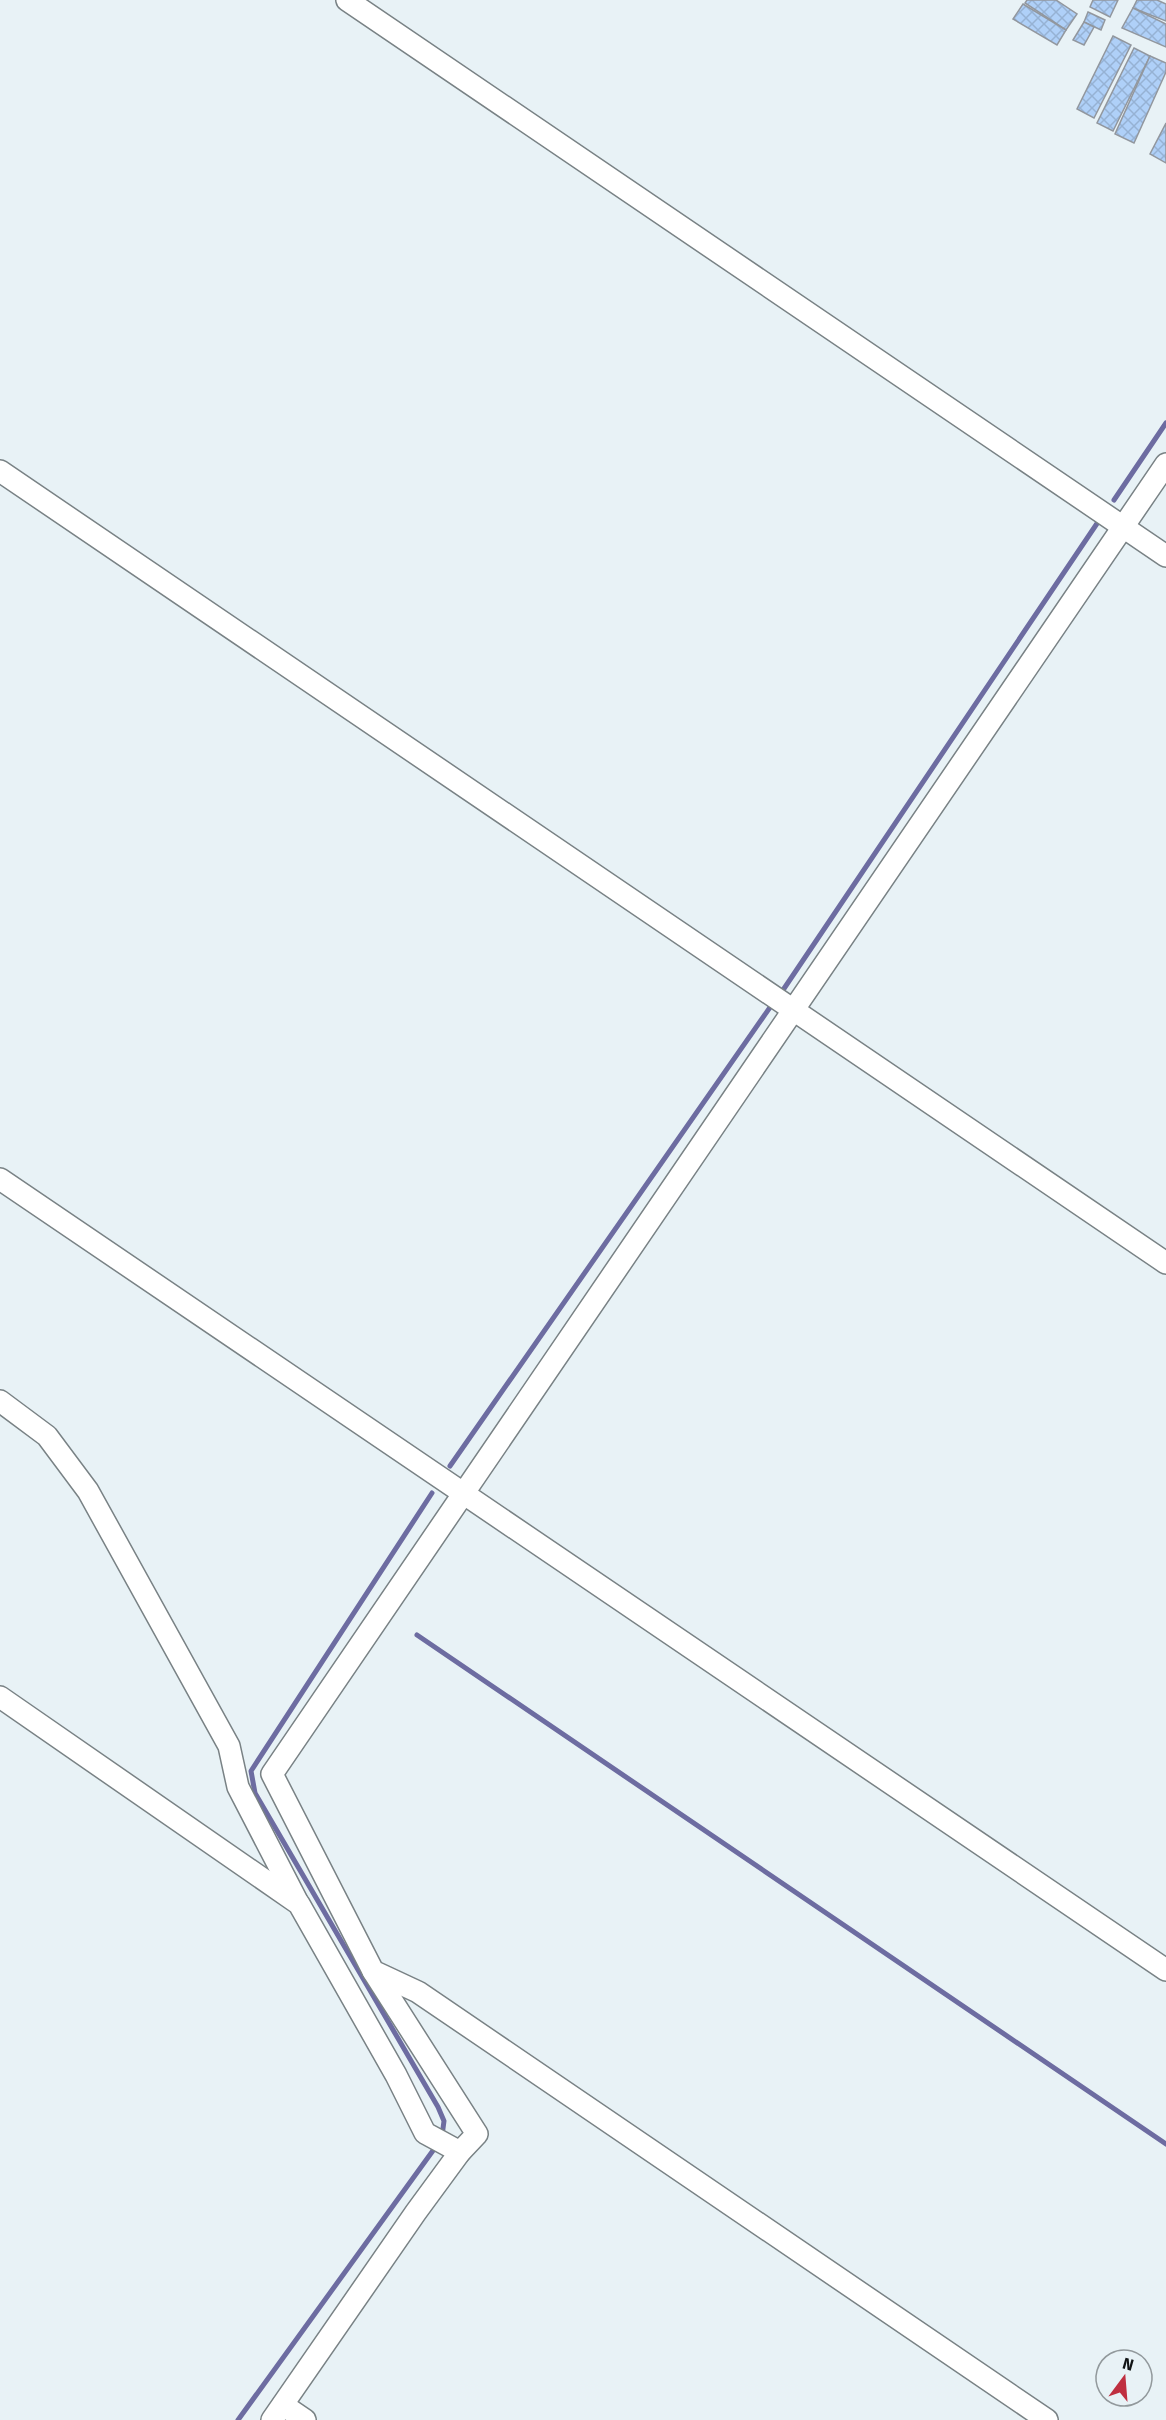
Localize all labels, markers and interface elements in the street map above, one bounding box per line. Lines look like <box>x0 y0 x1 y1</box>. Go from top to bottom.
north arrow <box>1094 2348 1154 2408</box>
text: N <box>1120 2353 1136 2375</box>

